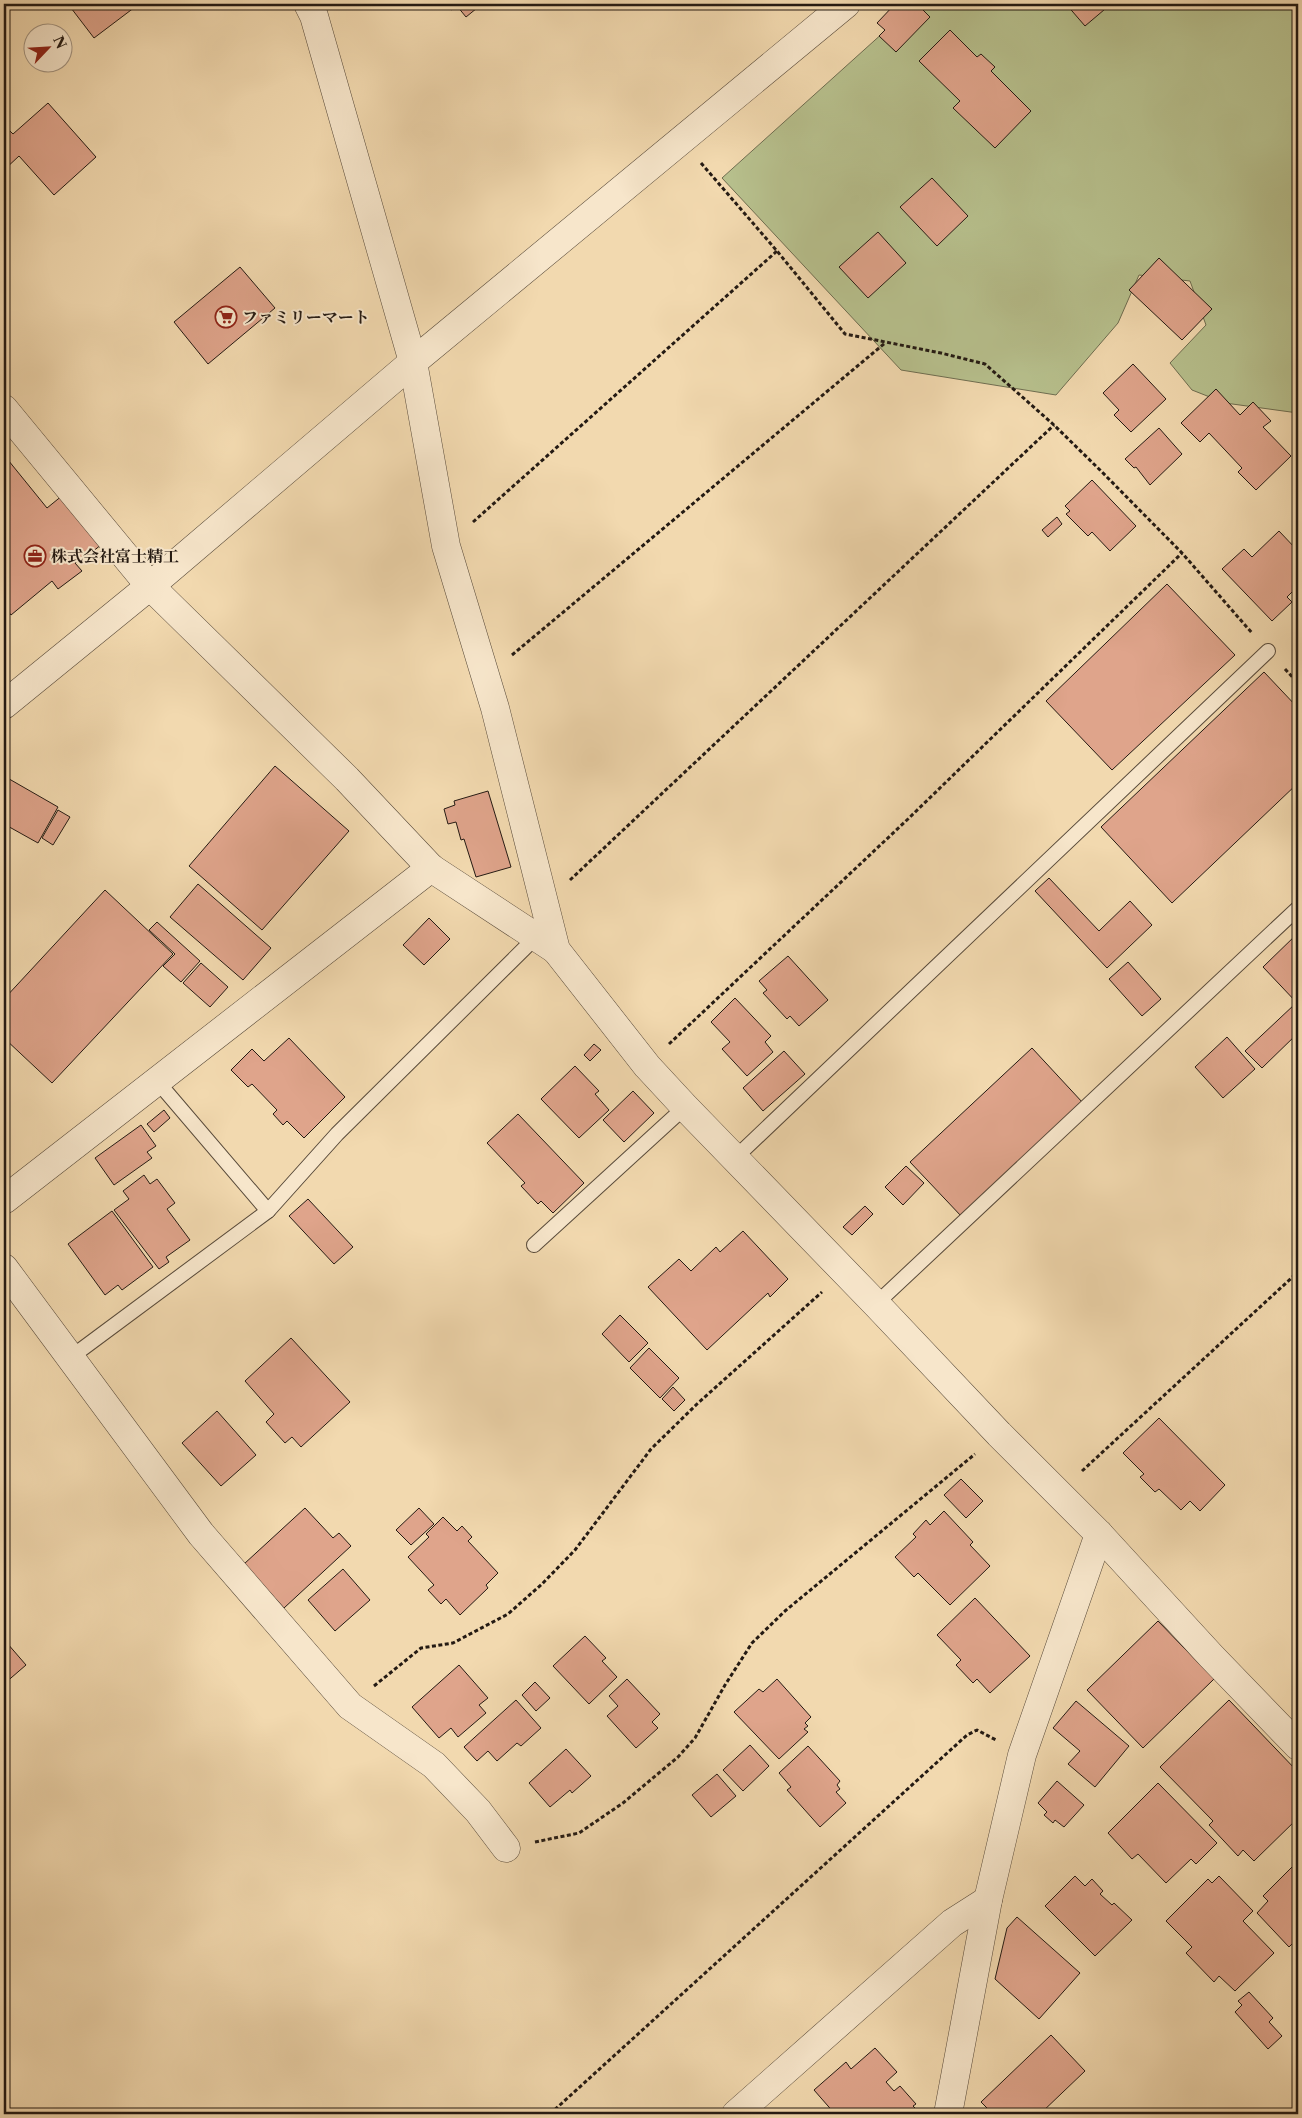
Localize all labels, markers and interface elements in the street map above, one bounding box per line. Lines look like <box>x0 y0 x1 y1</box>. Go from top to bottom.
north arrow <box>22 22 72 72</box>
text: N <box>49 33 71 52</box>
supermarket icon: ファミリーマート <box>214 305 238 329</box>
place label: ファミリーマート <box>242 307 370 327</box>
office icon: 株式会社富士精工 <box>23 544 47 568</box>
place label: 株式会社富士精工 <box>51 546 179 566</box>

